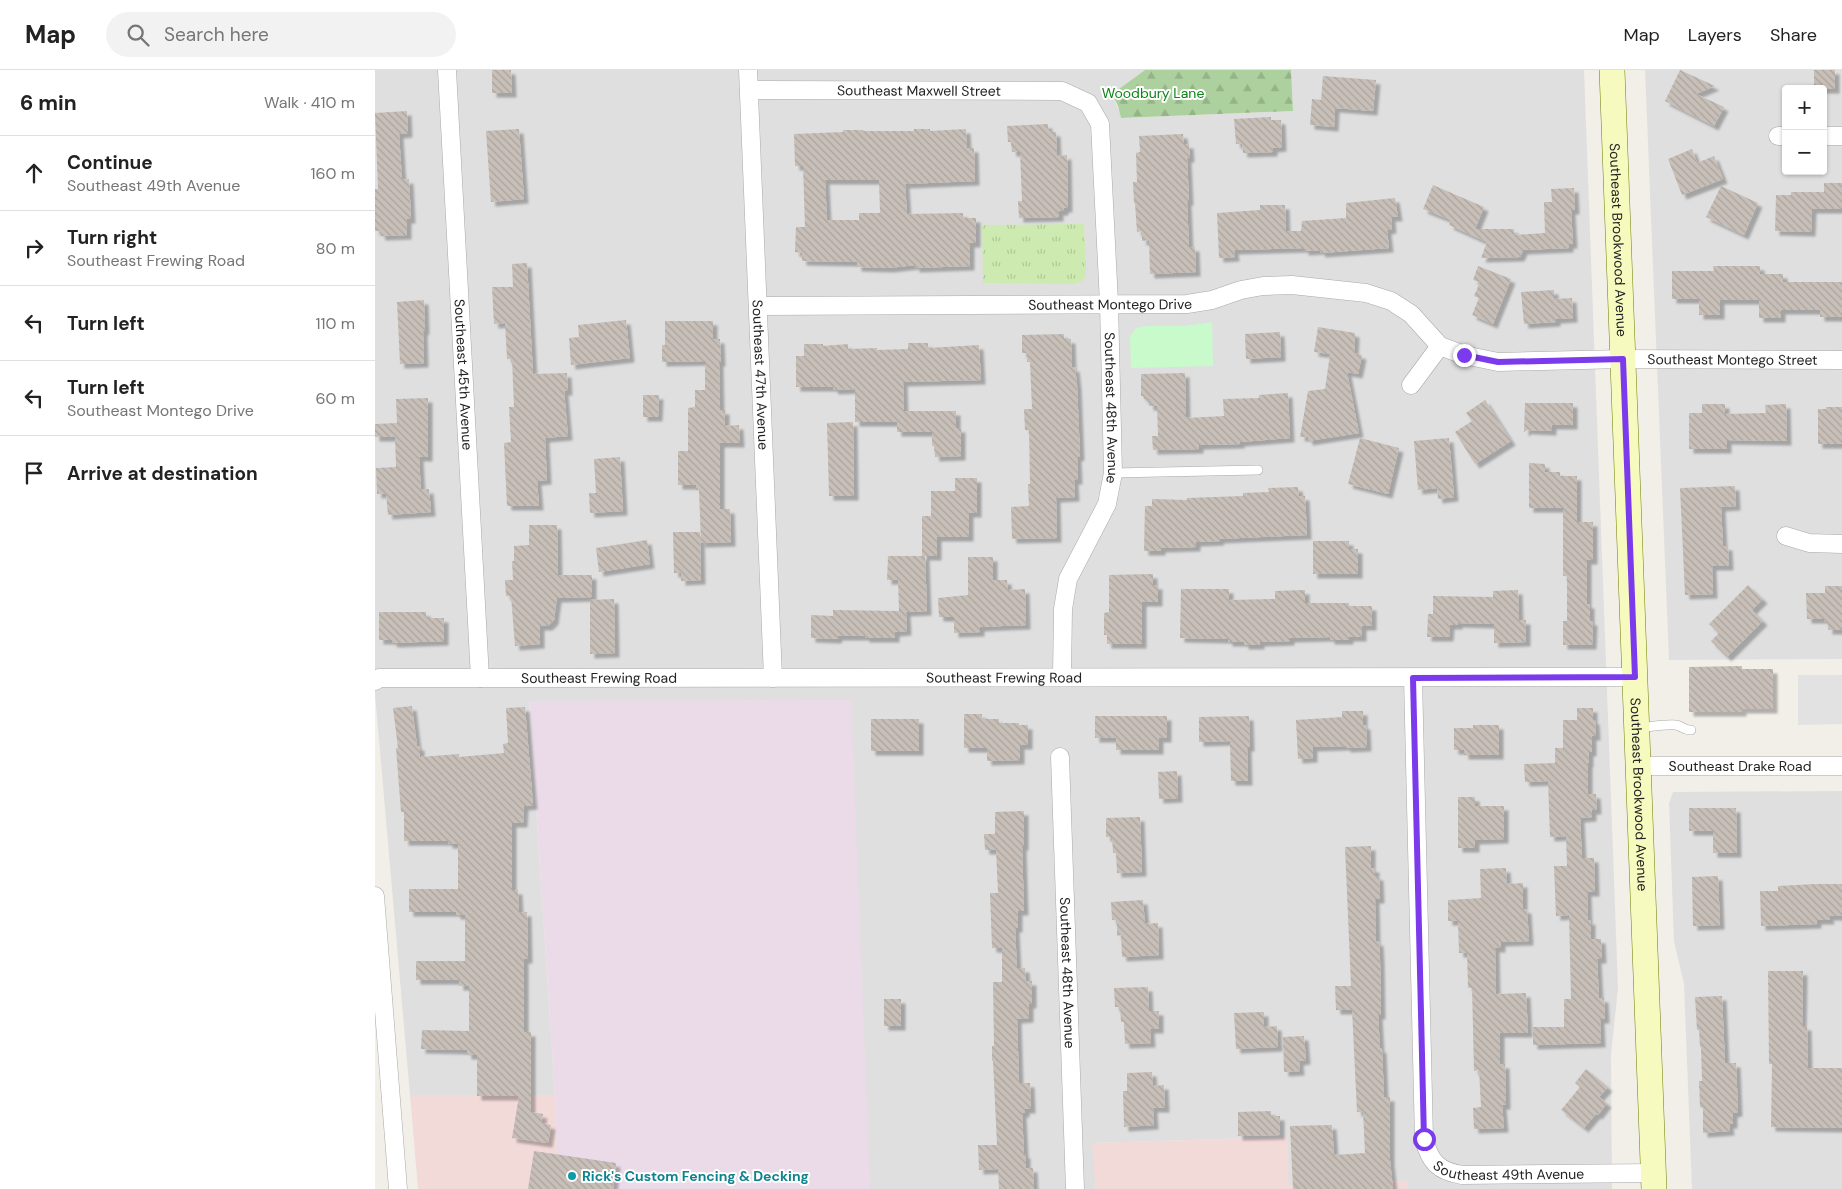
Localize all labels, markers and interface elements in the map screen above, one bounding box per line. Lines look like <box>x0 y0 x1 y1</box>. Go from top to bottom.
search box <box>106 12 456 57</box>
text: Map <box>25 19 76 50</box>
icon: search <box>124 21 152 49</box>
text: Search here <box>164 22 269 47</box>
text: Map <box>1624 23 1660 47</box>
text: Layers <box>1688 23 1742 47</box>
text: Share <box>1770 23 1817 47</box>
street label: Southeast Maxwell Street <box>837 81 1001 100</box>
park label: Woodbury Lane <box>1102 84 1204 102</box>
map controls <box>1782 85 1827 175</box>
button: + <box>1782 85 1827 130</box>
text: 6 min <box>20 89 77 117</box>
text: Walk · 410 m <box>264 92 355 113</box>
button: − <box>1782 130 1827 175</box>
street label: Southeast Brookwood Avenue <box>1606 143 1631 337</box>
text: Continue <box>67 150 153 175</box>
icon: ahead <box>20 159 48 187</box>
text: 160 m <box>311 163 355 184</box>
text: Southeast 49th Avenue <box>67 175 240 196</box>
text: Turn right <box>67 225 157 250</box>
icon: right <box>20 234 48 262</box>
text: 80 m <box>316 238 355 259</box>
text: Southeast Frewing Road <box>67 250 245 271</box>
street label: Southeast Montego Drive <box>1028 294 1193 314</box>
street label: Southeast 45th Avenue <box>450 298 477 451</box>
street label: Southeast 47th Avenue <box>748 299 773 450</box>
icon: left <box>20 309 48 337</box>
text: Turn left <box>67 311 145 336</box>
text: 110 m <box>316 313 355 334</box>
street label: Southeast 48th Avenue <box>1101 332 1122 485</box>
route end <box>1453 344 1476 367</box>
street label: Southeast Montego Street <box>1647 350 1818 369</box>
text: Turn left <box>67 375 145 400</box>
icon: left <box>20 384 48 412</box>
text: 60 m <box>315 388 355 409</box>
text: Southeast Montego Drive <box>67 400 254 421</box>
icon: arrive <box>20 459 48 487</box>
text: Arrive at destination <box>67 461 258 486</box>
street label: Southeast Frewing Road <box>926 668 1082 687</box>
street label: Southeast Frewing Road <box>521 669 677 687</box>
street label: Southeast Brookwood Avenue <box>1627 697 1652 892</box>
street label: Southeast Drake Road <box>1669 757 1811 775</box>
street label: Southeast 48th Avenue <box>1056 897 1079 1049</box>
route start <box>1413 1128 1436 1151</box>
street label: Southeast 49th Avenue <box>1429 1156 1584 1184</box>
place label: Rick's Custom Fencing & Decking <box>582 1167 809 1185</box>
marker: Rick's Custom Fencing & Decking <box>566 1170 578 1182</box>

